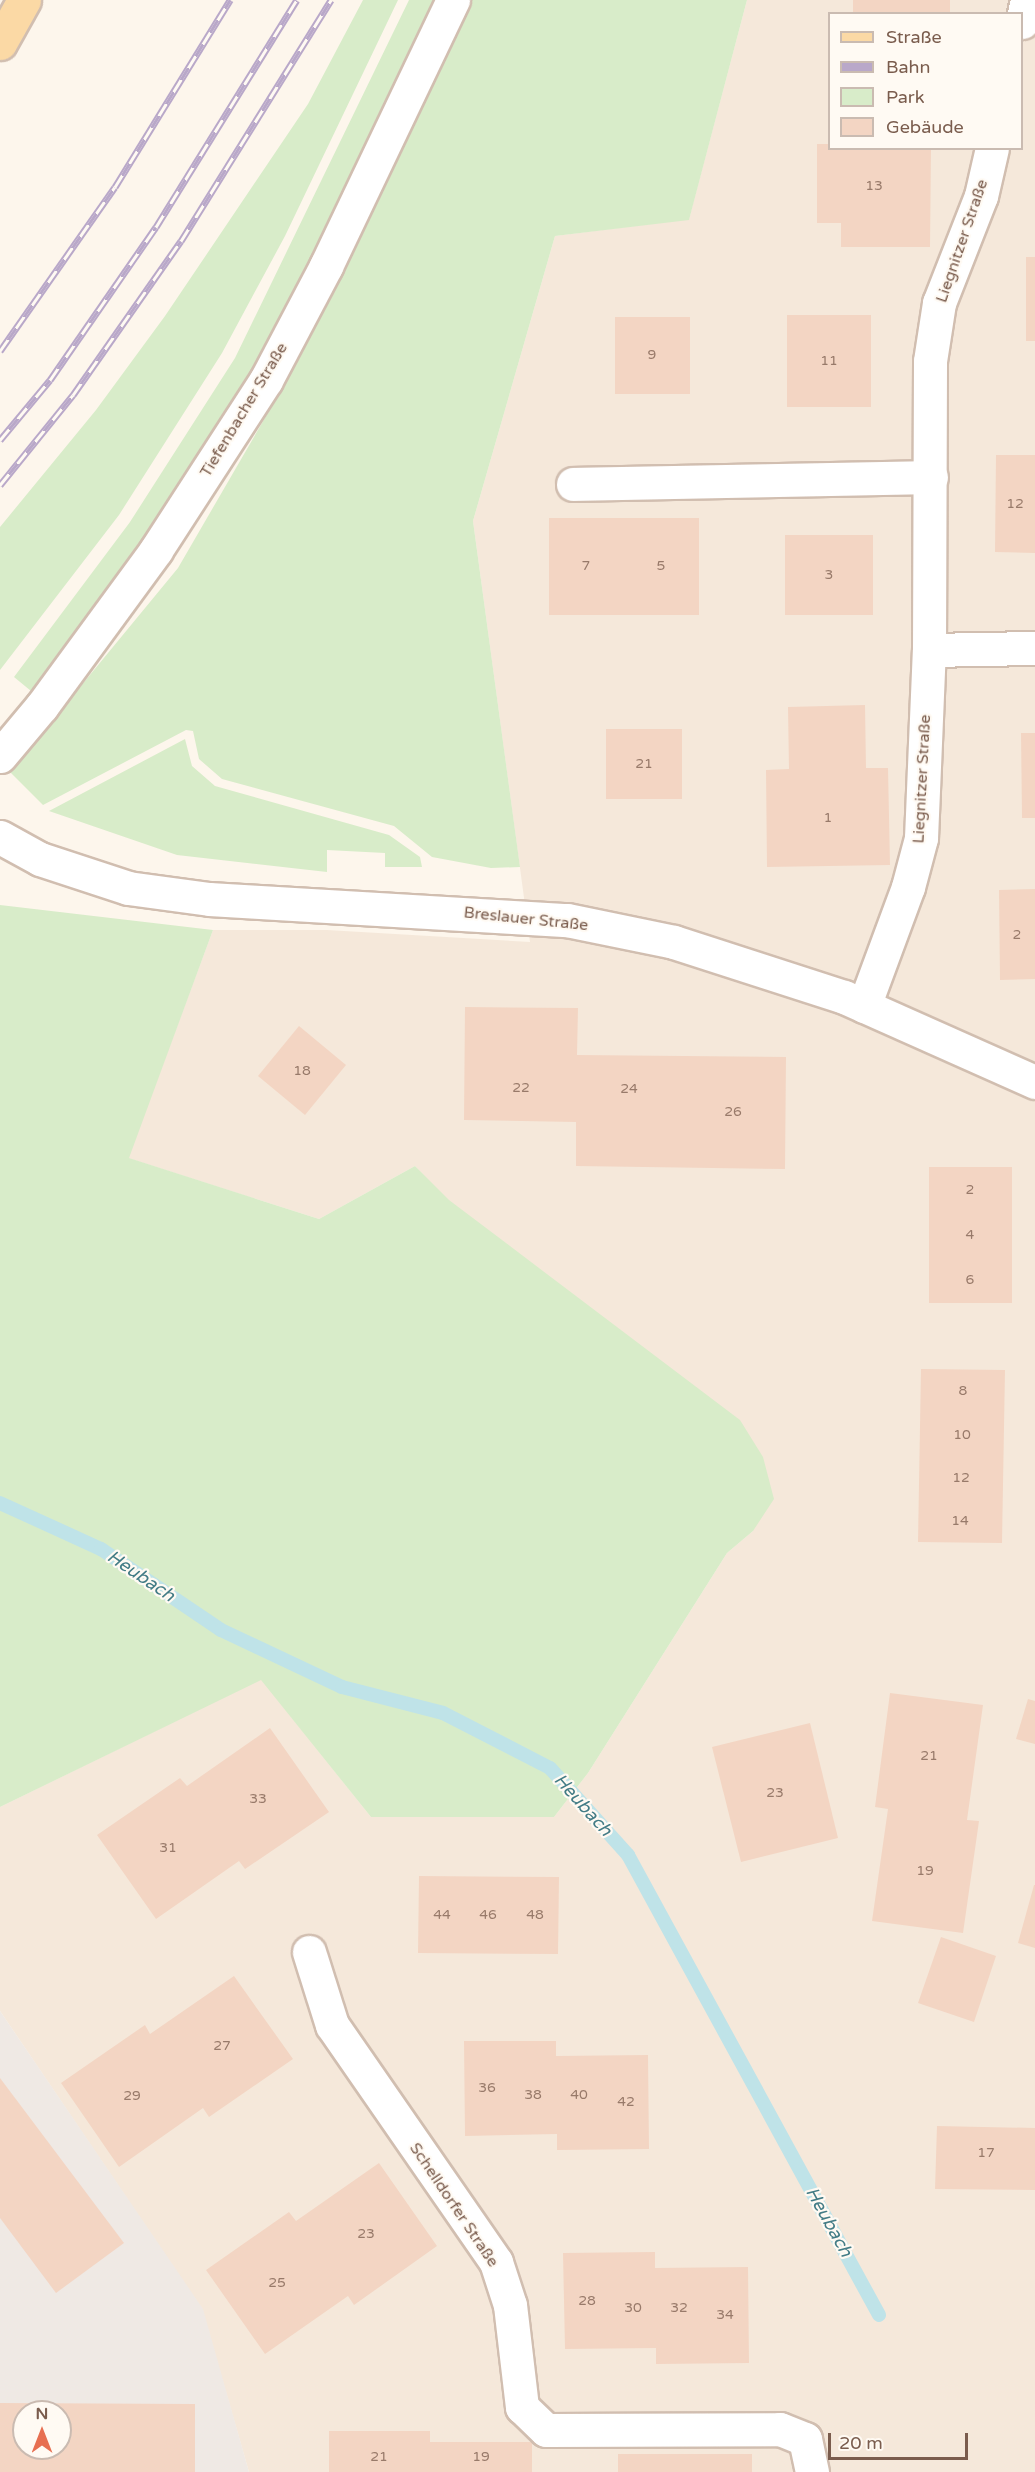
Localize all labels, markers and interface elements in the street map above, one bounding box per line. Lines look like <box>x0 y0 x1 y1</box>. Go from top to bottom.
legend <box>828 12 1023 150</box>
text: Straße <box>886 26 942 48</box>
text: Bahn <box>886 56 931 78</box>
text: Park <box>886 86 924 108</box>
text: Gebäude <box>886 116 964 138</box>
street label: Liegnitzer Straße <box>932 177 992 305</box>
house number: 13 <box>865 178 883 194</box>
street label: Tiefenbacher Straße <box>196 339 292 481</box>
house number: 9 <box>648 347 656 363</box>
house number: 11 <box>820 353 838 369</box>
house number: 12 <box>1006 496 1024 512</box>
house number: 7 <box>582 558 590 574</box>
house number: 5 <box>657 558 665 574</box>
house number: 3 <box>825 567 833 583</box>
street label: Liegnitzer Straße <box>909 714 935 844</box>
house number: 21 <box>635 756 653 772</box>
house number: 1 <box>824 810 832 826</box>
street label: Breslauer Straße <box>463 903 589 935</box>
house number: 2 <box>1013 927 1021 943</box>
house number: 18 <box>293 1063 311 1079</box>
house number: 22 <box>512 1080 530 1096</box>
house number: 24 <box>620 1081 638 1097</box>
house number: 26 <box>724 1104 742 1120</box>
house number: 2 <box>966 1182 974 1198</box>
house number: 4 <box>966 1227 974 1243</box>
house number: 6 <box>966 1272 974 1288</box>
house number: 8 <box>959 1383 967 1399</box>
house number: 10 <box>953 1427 971 1443</box>
house number: 12 <box>952 1470 970 1486</box>
house number: 14 <box>951 1513 969 1529</box>
water label: Heubach <box>103 1546 179 1606</box>
house number: 21 <box>920 1748 938 1764</box>
water label: Heubach <box>549 1769 617 1841</box>
house number: 23 <box>766 1785 784 1801</box>
house number: 33 <box>249 1791 267 1807</box>
house number: 31 <box>159 1840 177 1856</box>
house number: 19 <box>916 1863 934 1879</box>
house number: 44 <box>433 1907 451 1923</box>
house number: 46 <box>479 1907 497 1923</box>
house number: 48 <box>526 1907 544 1923</box>
house number: 27 <box>213 2038 231 2054</box>
house number: 36 <box>478 2080 496 2096</box>
house number: 38 <box>524 2087 542 2103</box>
house number: 40 <box>570 2087 588 2103</box>
house number: 29 <box>123 2088 141 2104</box>
house number: 42 <box>617 2094 635 2110</box>
street label: Schelldorfer Straße <box>405 2139 503 2271</box>
house number: 17 <box>977 2145 995 2161</box>
water label: Heubach <box>801 2183 857 2261</box>
house number: 23 <box>357 2226 375 2242</box>
house number: 25 <box>268 2275 286 2291</box>
house number: 28 <box>578 2293 596 2309</box>
house number: 30 <box>624 2300 642 2316</box>
house number: 32 <box>670 2300 688 2316</box>
house number: 34 <box>716 2307 734 2323</box>
north arrow <box>12 2400 72 2460</box>
text: N <box>36 2404 48 2424</box>
scale bar <box>831 2421 970 2459</box>
text: 20 m <box>839 2432 883 2454</box>
house number: 21 <box>370 2449 388 2465</box>
house number: 19 <box>472 2449 490 2465</box>

